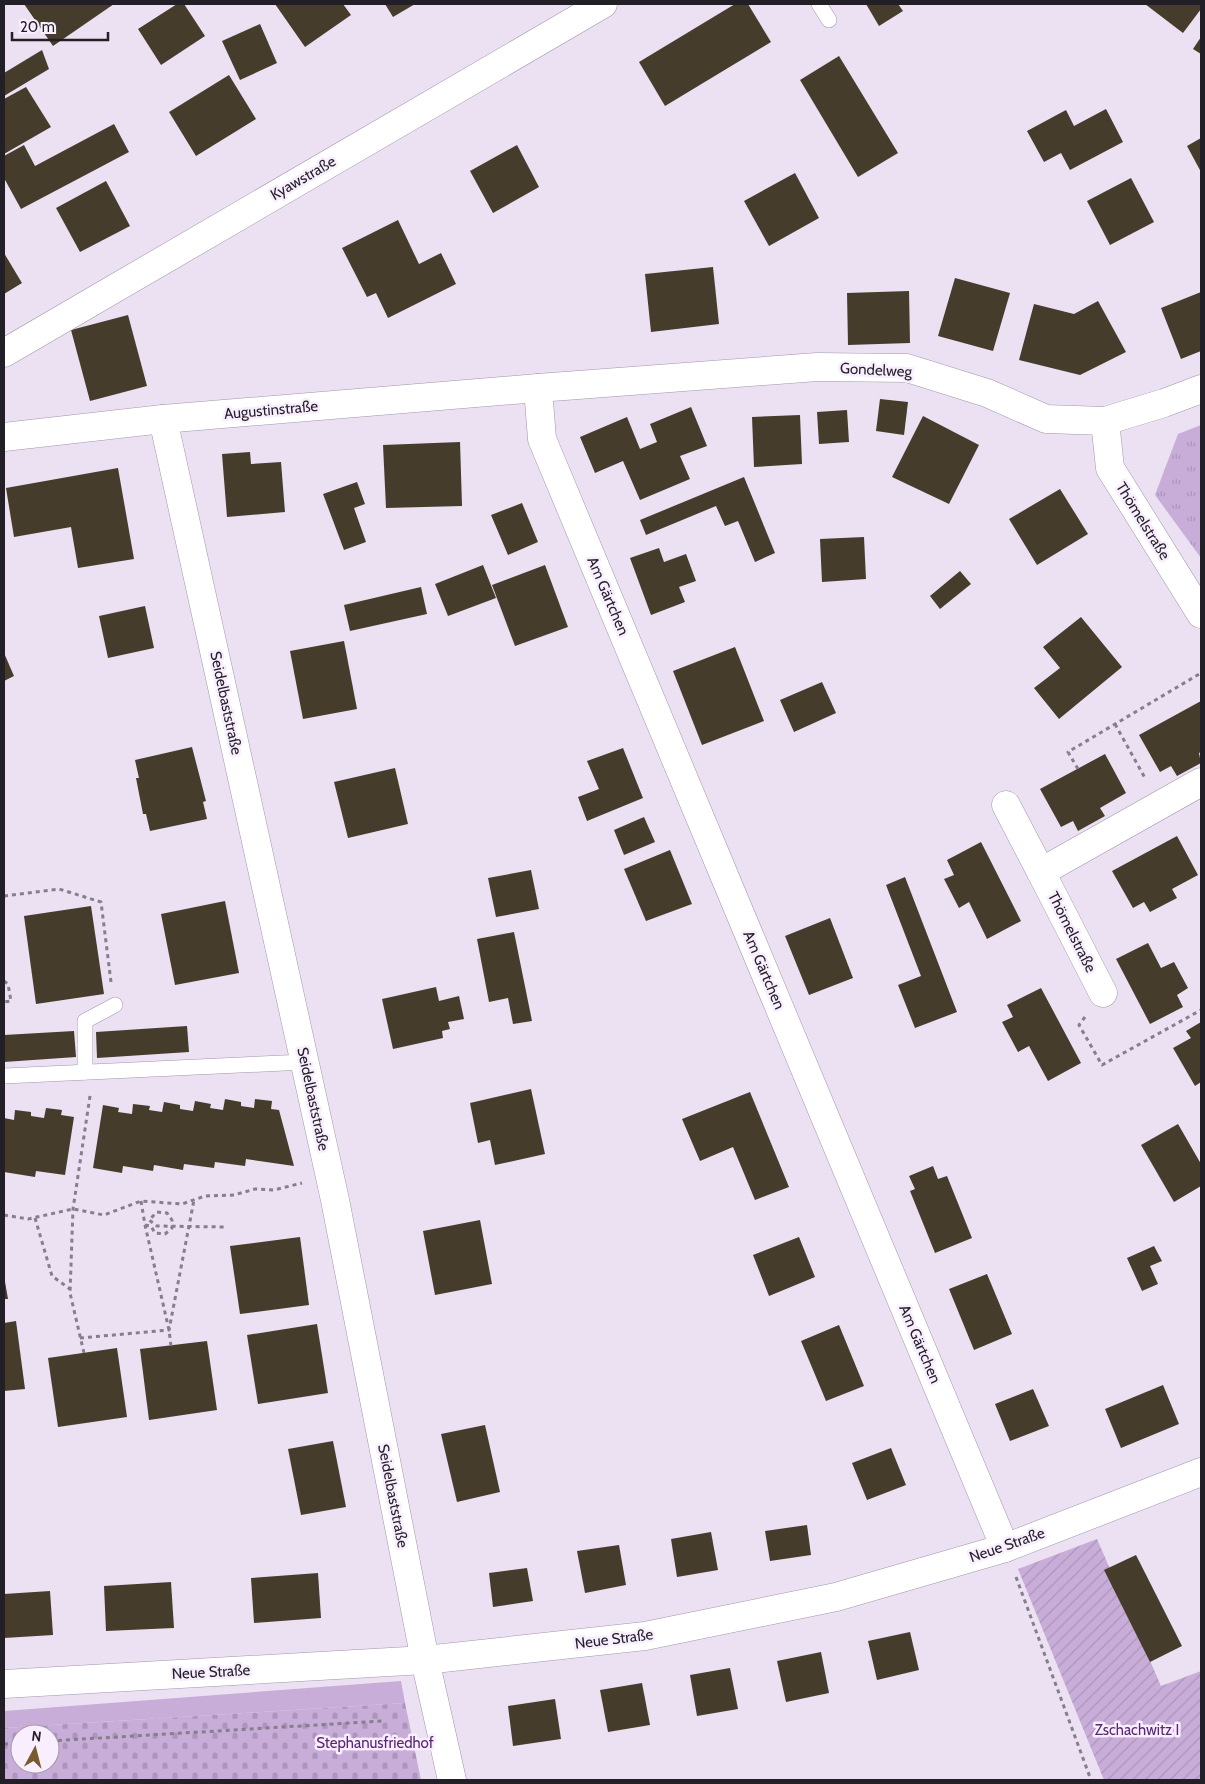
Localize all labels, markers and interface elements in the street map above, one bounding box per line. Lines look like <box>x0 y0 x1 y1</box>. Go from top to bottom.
scale bar <box>12 10 109 42</box>
text: 20 m <box>20 18 55 36</box>
street label: Kyawstraße <box>267 152 339 204</box>
street label: Gondelweg <box>840 359 913 381</box>
street label: Augustinstraße <box>223 397 319 423</box>
street label: Thömelstraße <box>1112 479 1174 563</box>
street label: Am Gärtchen <box>583 554 633 638</box>
street label: Seidelbaststraße <box>206 650 246 757</box>
street label: Thömelstraße <box>1044 889 1100 976</box>
street label: Am Gärtchen <box>739 928 789 1012</box>
street label: Seidelbaststraße <box>293 1046 333 1153</box>
street label: Am Gärtchen <box>895 1302 945 1386</box>
street label: Seidelbaststraße <box>374 1443 412 1550</box>
street label: Neue Straße <box>967 1524 1047 1566</box>
street label: Neue Straße <box>574 1625 654 1653</box>
street label: Neue Straße <box>171 1661 251 1683</box>
park label: Zschachwitz I <box>1095 1721 1179 1739</box>
north arrow <box>10 1724 60 1774</box>
text: N <box>31 1727 43 1746</box>
park label: Stephanusfriedhof <box>316 1734 434 1752</box>

